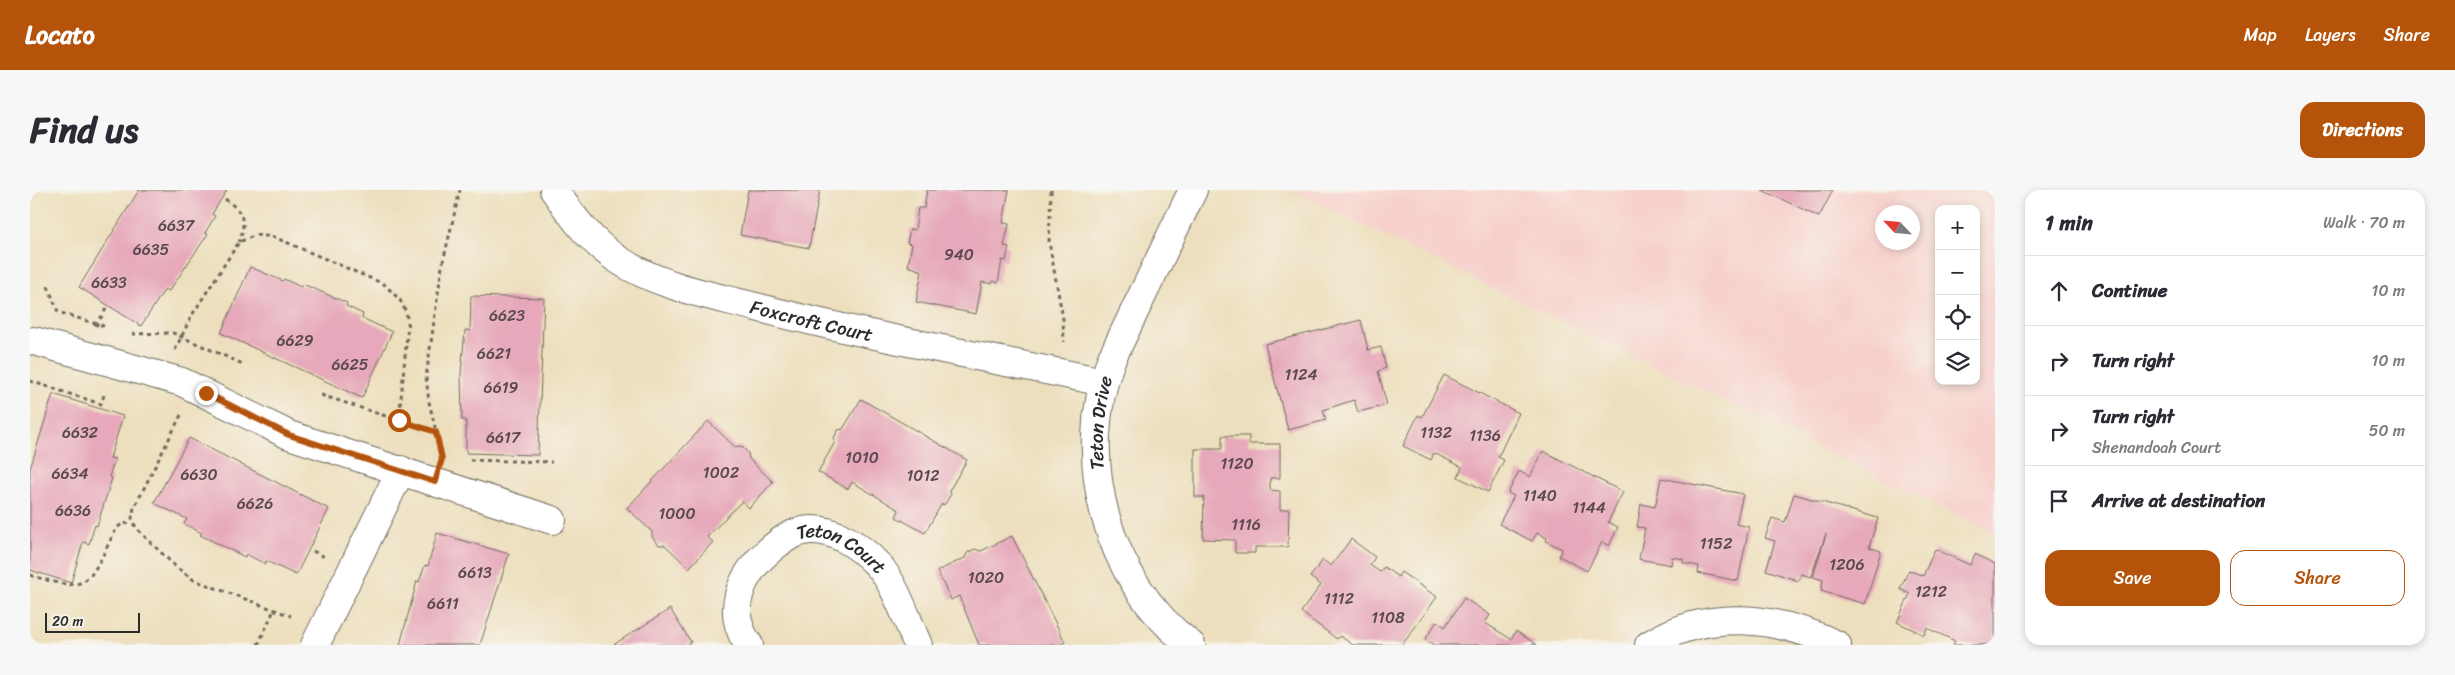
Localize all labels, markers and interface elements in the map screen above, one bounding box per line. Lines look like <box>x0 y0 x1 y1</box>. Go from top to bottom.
text: Locato <box>25 14 95 56</box>
text: Map <box>2244 19 2277 51</box>
text: Layers <box>2305 19 2356 51</box>
text: Share <box>2384 19 2430 51</box>
text: Find us <box>30 99 138 161</box>
button: Directions <box>2300 102 2425 158</box>
text: 1 min <box>2045 204 2093 242</box>
north arrow <box>1875 205 1920 250</box>
map controls <box>1935 205 1980 385</box>
button: + <box>1935 205 1980 250</box>
text: Walk · 70 m <box>2323 208 2405 237</box>
house number: 6637 <box>158 211 195 240</box>
house number: 6635 <box>133 235 170 264</box>
house number: 940 <box>944 240 974 269</box>
button: − <box>1935 250 1980 295</box>
house number: 6633 <box>91 268 127 297</box>
text: Continue <box>2092 274 2168 307</box>
text: 10 m <box>2372 276 2405 305</box>
icon: ahead <box>2045 277 2073 305</box>
street label: Foxcroft Court <box>747 290 876 351</box>
button: locate <box>1935 295 1980 340</box>
house number: 6623 <box>489 301 525 330</box>
house number: 6629 <box>276 326 314 355</box>
house number: 6621 <box>477 339 511 368</box>
button: layers <box>1935 340 1980 385</box>
text: Turn right <box>2092 344 2174 377</box>
text: 10 m <box>2372 346 2405 375</box>
icon: right <box>2045 347 2073 375</box>
house number: 6625 <box>331 350 369 379</box>
house number: 1124 <box>1285 360 1317 389</box>
street label: Teton Drive <box>1079 371 1122 471</box>
house number: 6619 <box>484 373 519 402</box>
route end <box>195 382 218 405</box>
text: Turn right <box>2092 400 2174 433</box>
route start <box>388 409 411 432</box>
text: 50 m <box>2369 416 2405 445</box>
icon: right <box>2045 417 2073 445</box>
house number: 6632 <box>62 418 98 447</box>
house number: 1132 <box>1420 418 1452 447</box>
house number: 1136 <box>1469 421 1501 450</box>
house number: 6617 <box>486 423 521 452</box>
text: Shenandoah Court <box>2092 433 2221 462</box>
house number: 1010 <box>845 443 879 472</box>
house number: 1120 <box>1220 449 1254 478</box>
house number: 1002 <box>703 458 739 487</box>
house number: 6634 <box>52 459 88 488</box>
house number: 6630 <box>180 460 218 489</box>
house number: 1012 <box>906 461 940 490</box>
house number: 1140 <box>1523 481 1557 510</box>
text: Arrive at destination <box>2092 484 2265 517</box>
icon: arrive <box>2045 487 2073 515</box>
house number: 6626 <box>237 489 273 518</box>
house number: 1144 <box>1572 493 1606 522</box>
house number: 6636 <box>55 496 91 525</box>
house number: 1000 <box>658 499 696 528</box>
house number: 1116 <box>1231 510 1261 539</box>
street label: Teton Court <box>793 513 895 581</box>
house number: 1152 <box>1700 529 1732 558</box>
house number: 1206 <box>1829 550 1865 579</box>
button: Save <box>2045 550 2220 606</box>
button: Share <box>2230 550 2405 606</box>
house number: 6613 <box>458 558 492 587</box>
house number: 1020 <box>968 563 1004 592</box>
house number: 1212 <box>1915 577 1947 606</box>
house number: 1112 <box>1324 584 1354 613</box>
house number: 6611 <box>427 589 459 618</box>
house number: 1108 <box>1371 603 1405 632</box>
text: 20 m <box>52 609 83 634</box>
scale bar <box>45 610 140 633</box>

